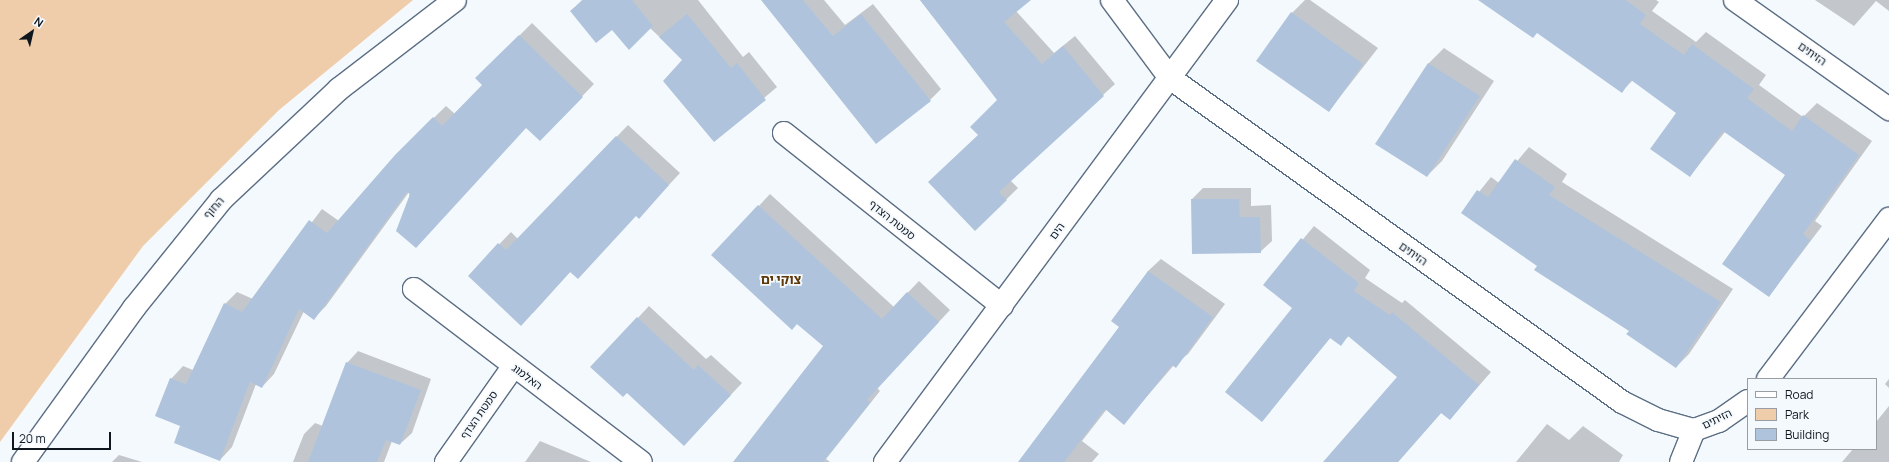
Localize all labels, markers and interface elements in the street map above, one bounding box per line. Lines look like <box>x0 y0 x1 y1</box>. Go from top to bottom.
north arrow <box>12 12 52 52</box>
text: N <box>32 13 46 30</box>
street label: הזיתים <box>1795 40 1829 68</box>
street label: החוף <box>201 194 227 222</box>
street label: סמטת הצדף <box>866 197 918 243</box>
street label: הים <box>1047 220 1067 242</box>
street label: הזיתים <box>1396 240 1430 268</box>
district label: צוקי ים <box>761 271 801 287</box>
street label: האלמוג <box>509 361 545 393</box>
legend <box>1747 378 1877 450</box>
text: Road <box>1785 386 1813 403</box>
street label: סמטת הצדף <box>458 388 500 442</box>
street label: הזיתים <box>1700 406 1734 432</box>
text: Park <box>1785 406 1809 423</box>
scale bar <box>14 424 113 450</box>
text: Building <box>1785 426 1829 443</box>
text: 20 m <box>19 430 46 447</box>

